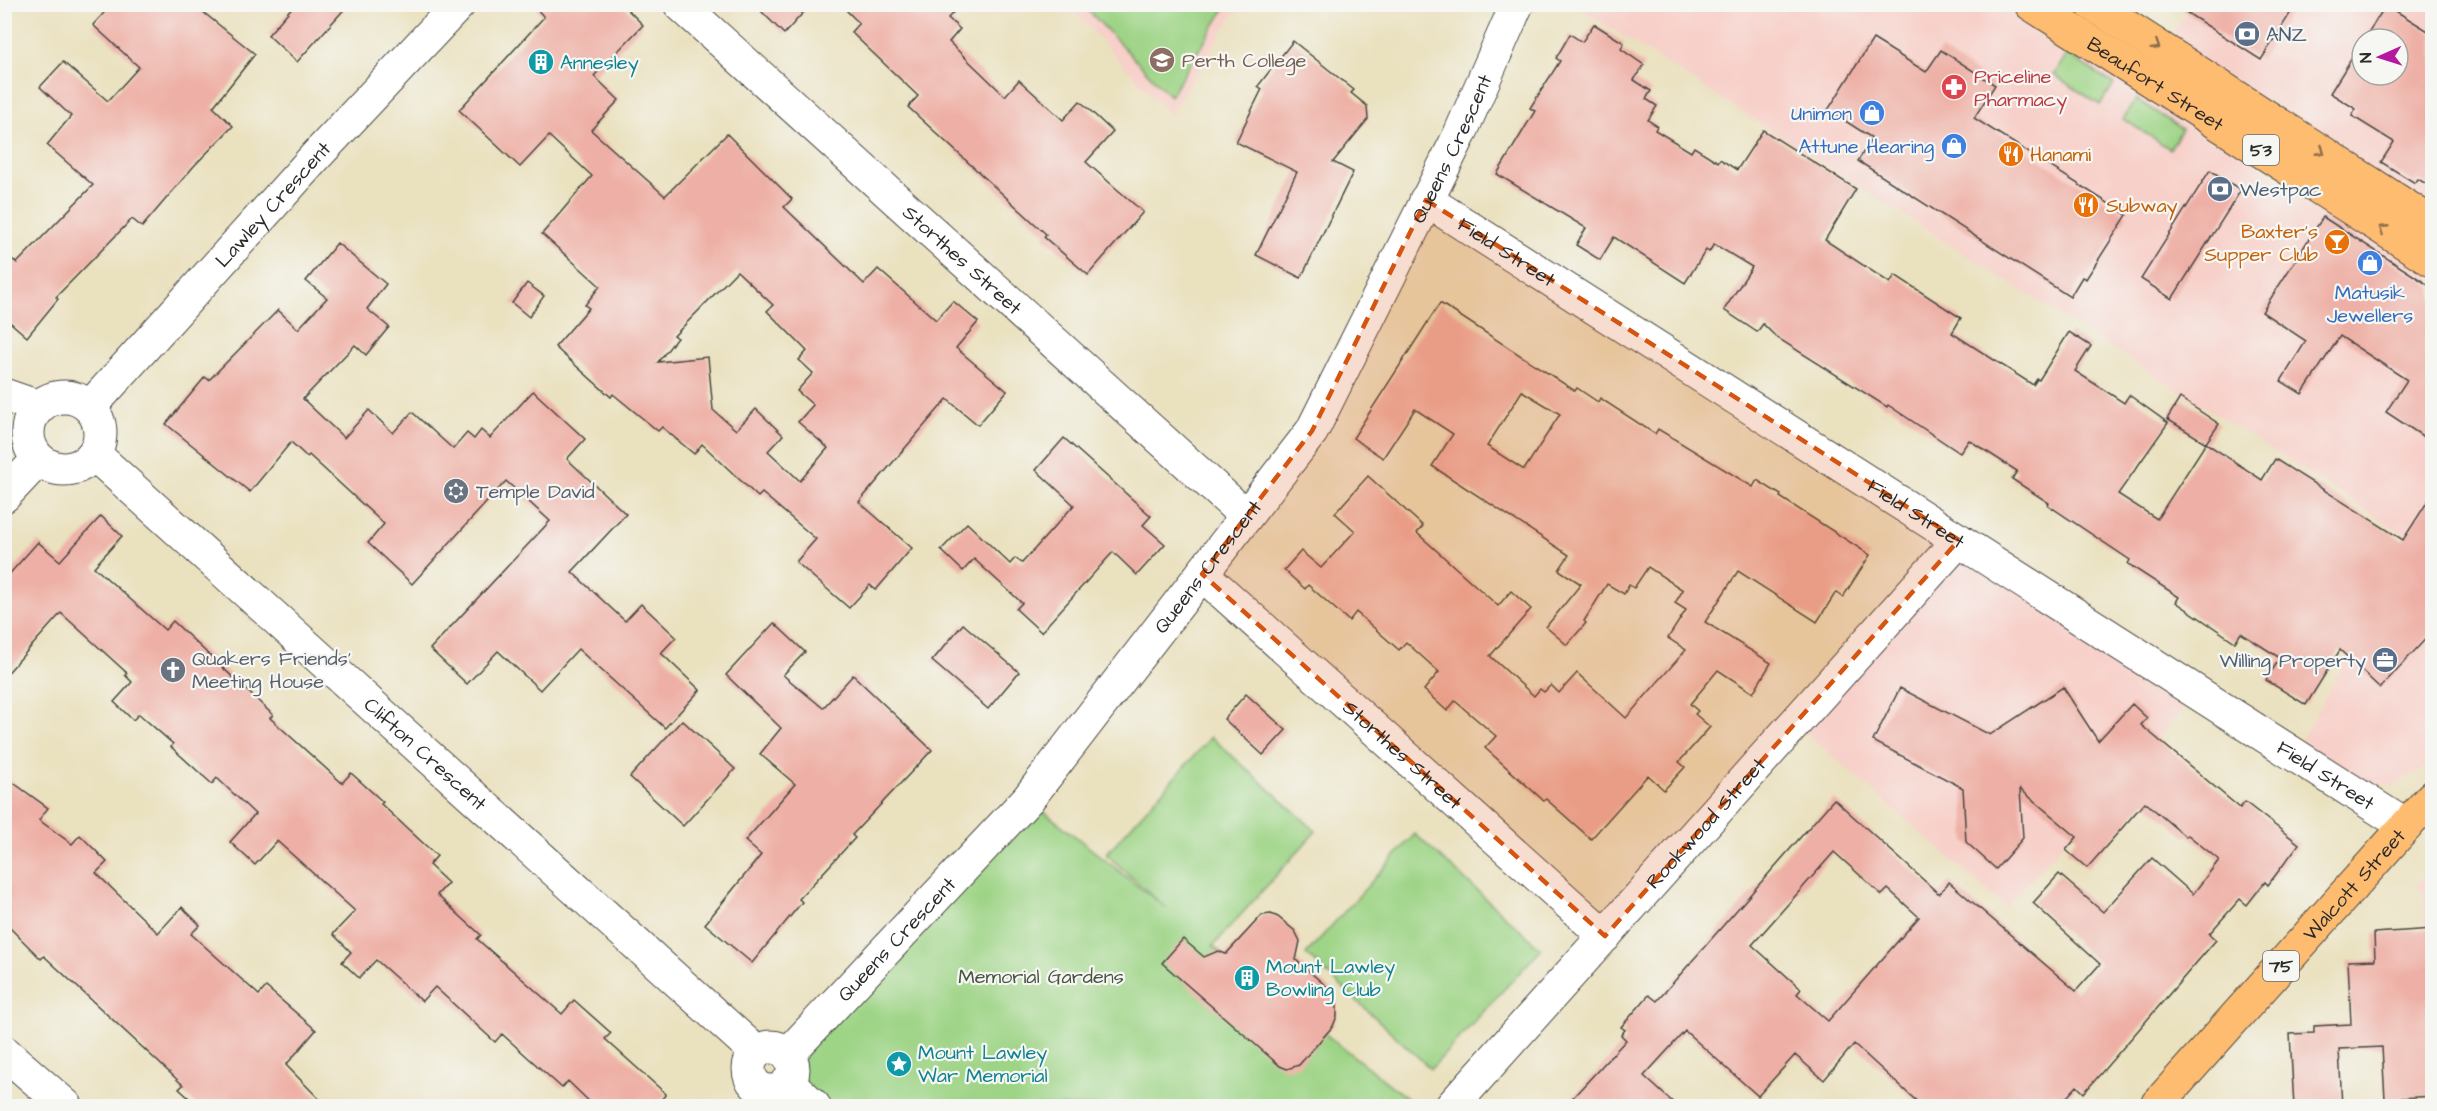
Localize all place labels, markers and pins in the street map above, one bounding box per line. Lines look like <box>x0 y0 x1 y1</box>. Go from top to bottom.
bank icon: ANZ <box>2232 19 2262 49</box>
place label: ANZ <box>2266 21 2307 49</box>
school or university icon: Perth College <box>1147 45 1177 75</box>
building icon: Annesley <box>526 47 556 77</box>
place label: Perth College <box>1182 47 1306 76</box>
place label: Annesley <box>560 49 639 78</box>
place label: Priceline Pharmacy <box>1974 63 2067 115</box>
pharmacy icon: Priceline Pharmacy <box>1939 72 1969 102</box>
shop icon: Unimon <box>1857 98 1887 128</box>
place label: Unimon <box>1791 100 1852 128</box>
shop icon: Attune Hearing <box>1939 131 1969 161</box>
place label: Attune Hearing <box>1799 133 1934 162</box>
restaurant icon: Hanami <box>1996 139 2026 169</box>
place label: Hanami <box>2030 141 2091 169</box>
bank icon: Westpac <box>2205 174 2235 204</box>
place label: Westpac <box>2240 176 2322 204</box>
restaurant icon: Subway <box>2071 190 2101 220</box>
place label: Subway <box>2106 192 2178 221</box>
place label: Baxter's Supper Club <box>2204 218 2318 269</box>
bar icon: Baxter's Supper Club <box>2322 227 2352 257</box>
shop icon: Matusik Jewellers <box>2355 248 2385 278</box>
place label: Matusik Jewellers <box>2327 279 2413 330</box>
synagogue icon: Temple David <box>441 476 471 506</box>
place label: Temple David <box>476 478 595 506</box>
place label: Quakers Friends' Meeting House <box>192 645 351 697</box>
office icon: Willing Property <box>2370 645 2400 675</box>
place label: Willing Property <box>2219 647 2366 676</box>
church icon: Quakers Friends' Meeting House <box>158 655 188 685</box>
place label: Mount Lawley Bowling Club <box>1266 953 1395 1005</box>
building icon: Mount Lawley Bowling Club <box>1232 963 1262 993</box>
place label: Mount Lawley War Memorial <box>918 1039 1048 1090</box>
place icon: Mount Lawley War Memorial <box>884 1049 914 1079</box>

